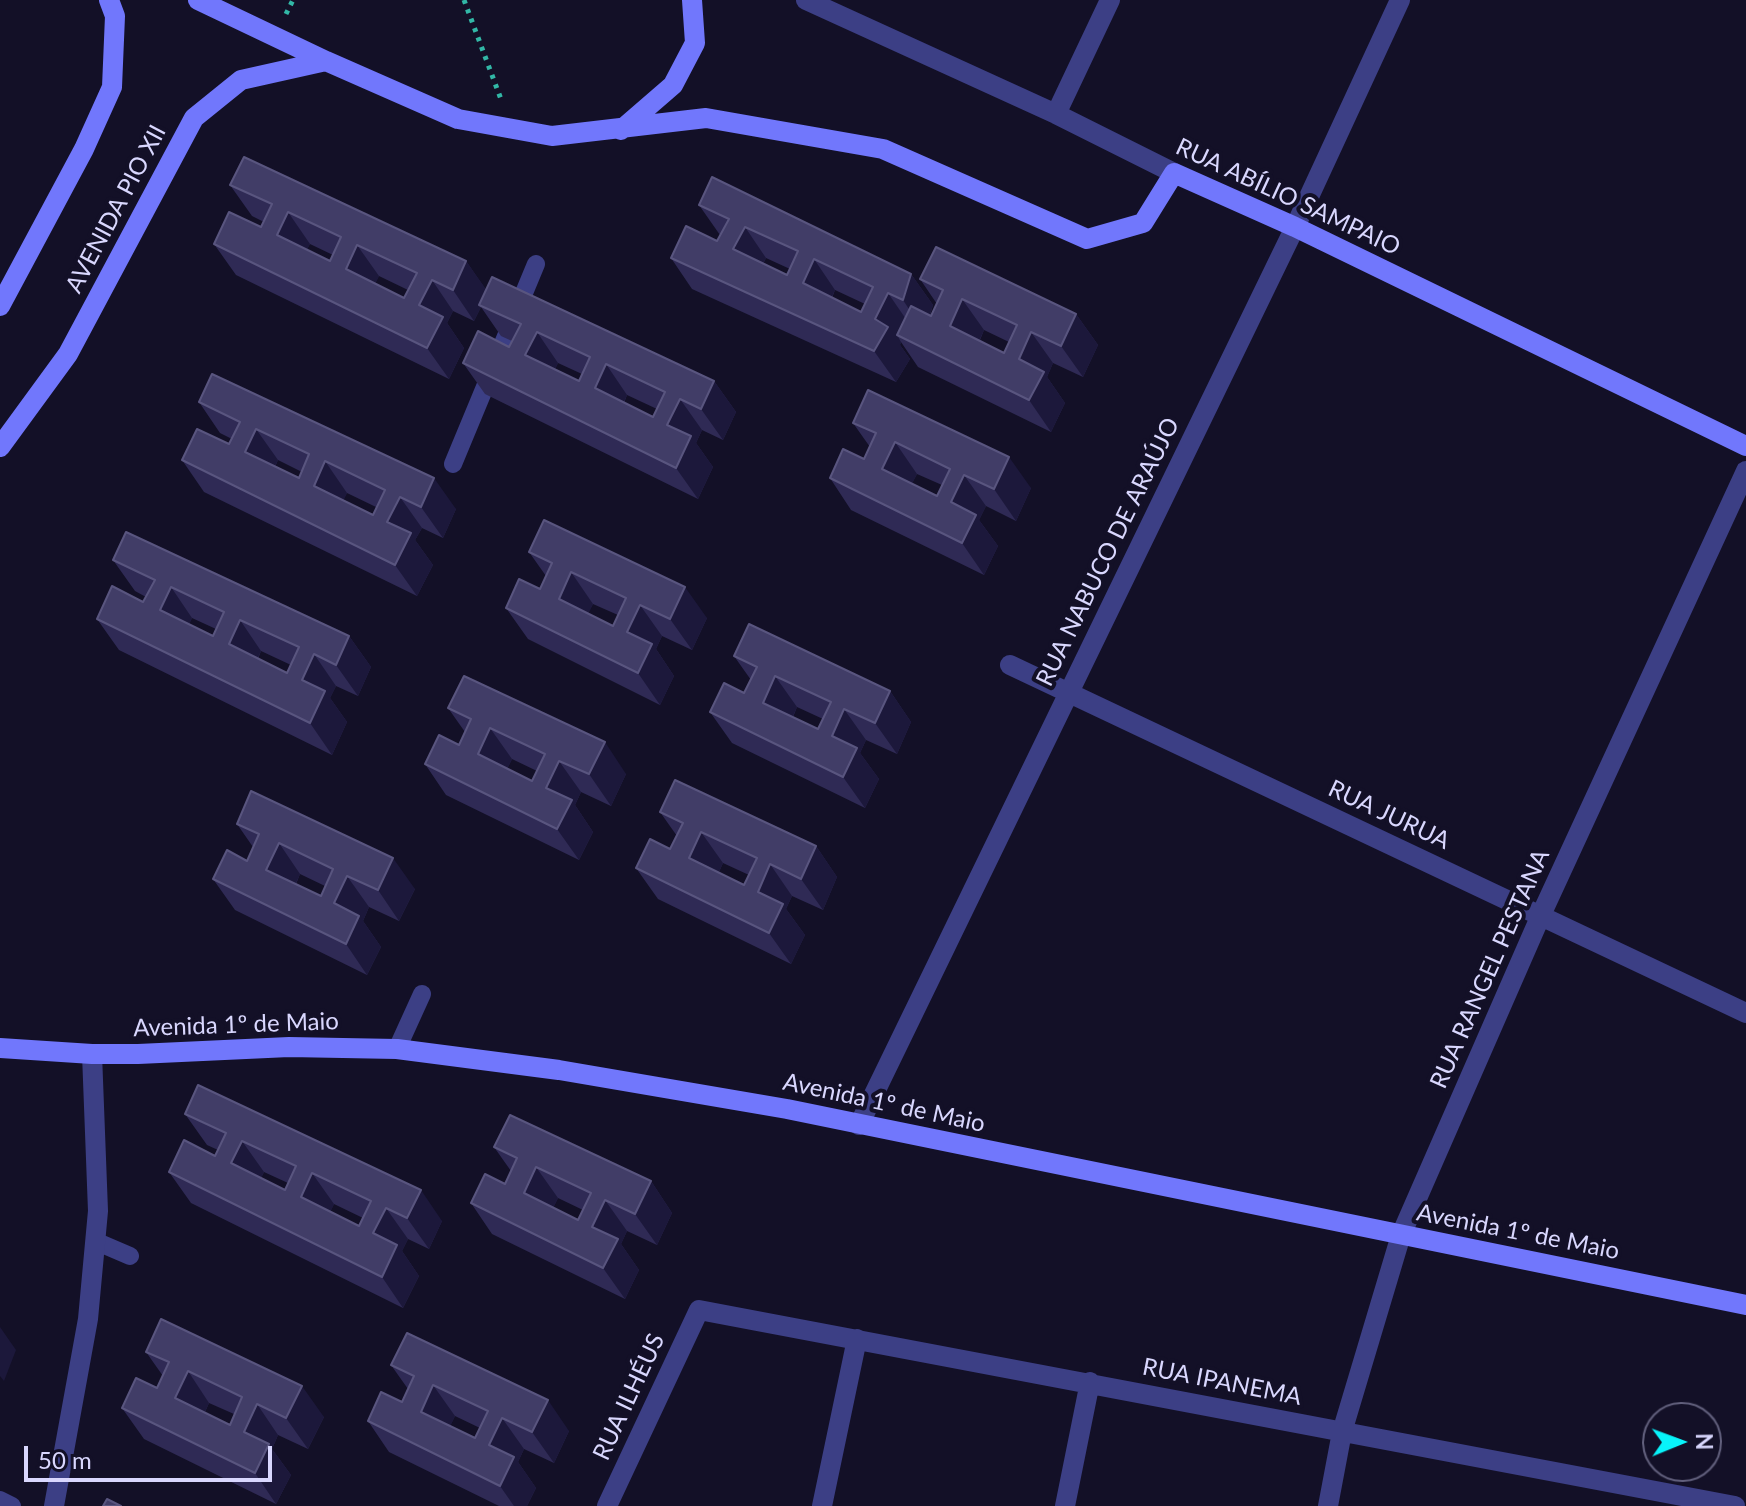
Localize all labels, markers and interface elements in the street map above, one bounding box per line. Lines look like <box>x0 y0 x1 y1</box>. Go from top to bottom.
street label: AVENIDA PIO XII <box>60 120 172 298</box>
street label: RUA ABÍLIO SAMPAIO <box>1171 132 1405 262</box>
street label: RUA NABUCO DE ARAÚJO <box>1030 413 1186 691</box>
street label: RUA JURUA <box>1324 774 1454 856</box>
street label: RUA RANGEL PESTANA <box>1424 845 1556 1093</box>
street label: Avenida 1º de Maio <box>133 1007 339 1043</box>
street label: Avenida 1º de Maio <box>780 1068 988 1138</box>
street label: Avenida 1º de Maio <box>1414 1198 1622 1266</box>
street label: RUA ILHÉUS <box>587 1329 671 1465</box>
street label: RUA IPANEMA <box>1140 1352 1304 1412</box>
north arrow <box>1642 1402 1722 1482</box>
scale bar <box>28 1430 276 1480</box>
text: N <box>1691 1433 1718 1450</box>
text: 50 m <box>38 1445 92 1474</box>

